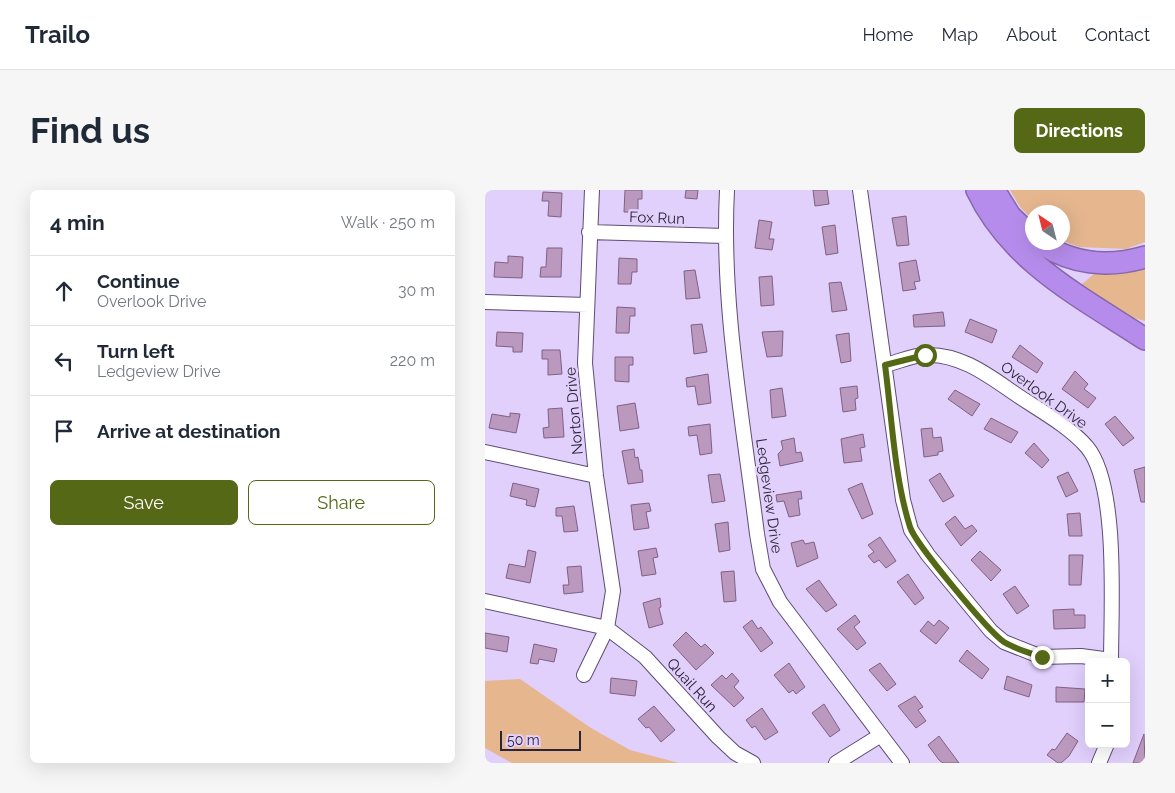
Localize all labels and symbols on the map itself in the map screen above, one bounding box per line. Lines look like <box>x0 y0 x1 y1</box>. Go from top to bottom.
north arrow <box>1025 205 1070 250</box>
street label: Fox Run <box>629 208 685 228</box>
route start <box>914 344 937 367</box>
street label: Overlook Drive <box>997 358 1091 433</box>
street label: Norton Drive <box>561 366 587 456</box>
street label: Ledgeview Drive <box>752 437 786 555</box>
route end <box>1031 646 1054 669</box>
street label: Quail Run <box>663 654 721 716</box>
scale bar <box>500 728 581 751</box>

